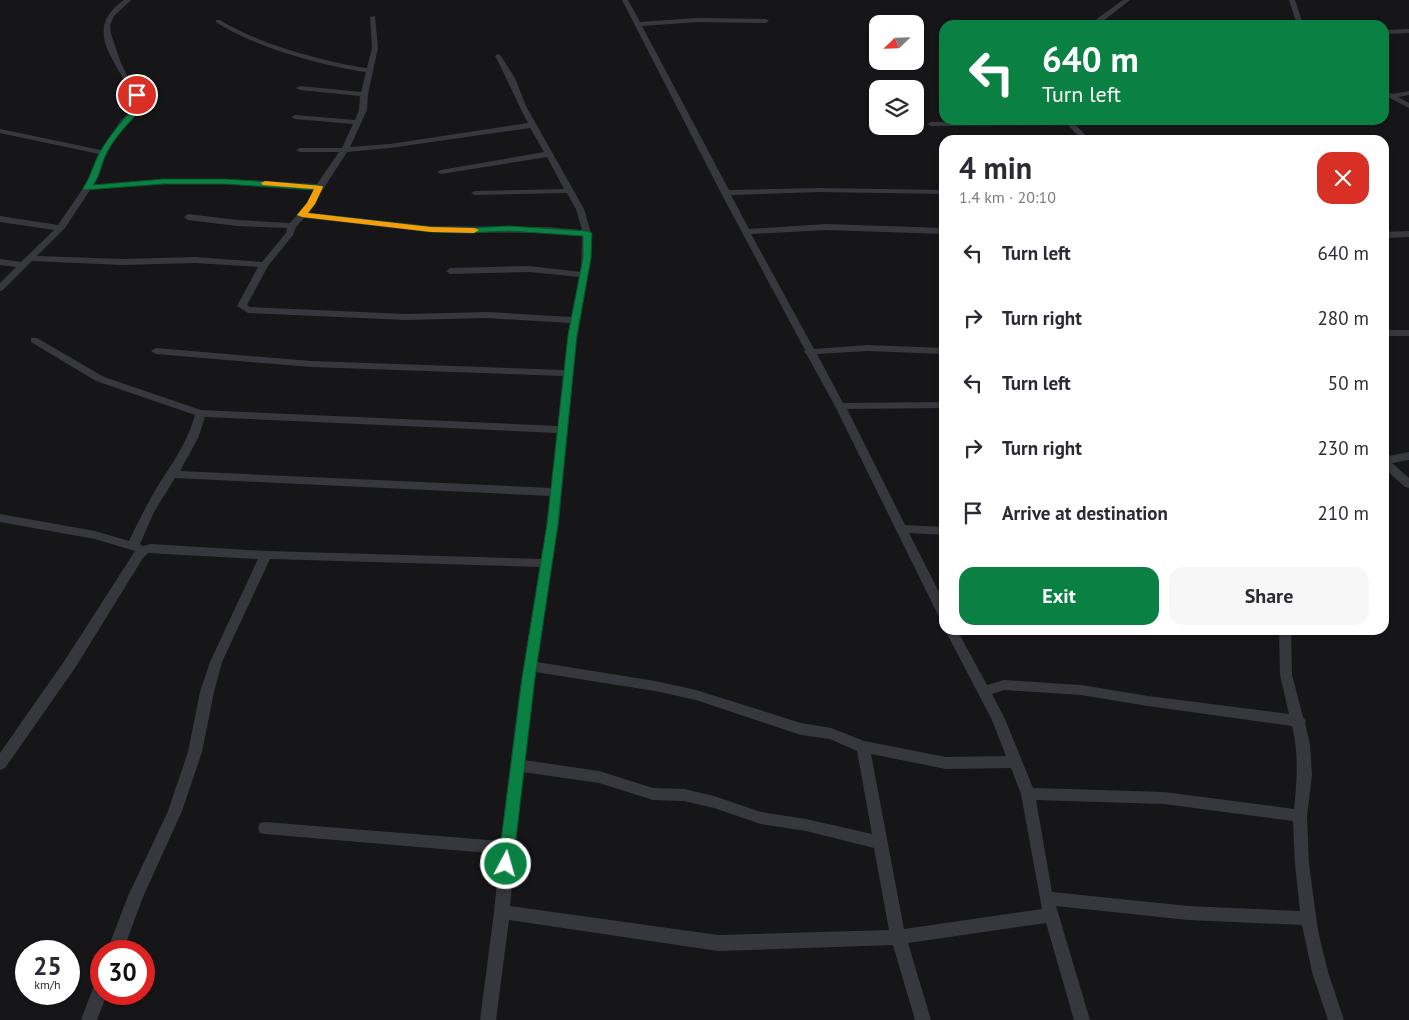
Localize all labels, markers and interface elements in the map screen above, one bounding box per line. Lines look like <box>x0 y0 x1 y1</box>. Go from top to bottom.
north arrow <box>869 15 924 70</box>
map controls <box>869 15 924 135</box>
text: 640 m <box>1042 36 1139 82</box>
icon: left <box>959 40 1024 105</box>
pin <box>116 74 158 116</box>
button: layers <box>869 80 924 135</box>
text: Turn left <box>1042 80 1121 108</box>
icon: arrive <box>123 81 151 109</box>
text: 4 min <box>959 148 1032 187</box>
button: close <box>1317 152 1369 204</box>
text: 1.4 km · 20:10 <box>959 187 1056 207</box>
icon: left <box>959 239 987 267</box>
text: Turn left <box>1002 241 1071 265</box>
text: 640 m <box>1317 241 1369 265</box>
icon: right <box>959 304 987 332</box>
text: Turn right <box>1002 306 1082 330</box>
text: 280 m <box>1317 306 1369 330</box>
icon: left <box>959 369 987 397</box>
text: Turn left <box>1002 371 1071 395</box>
text: 50 m <box>1328 371 1369 395</box>
icon: right <box>959 434 987 462</box>
text: Turn right <box>1002 436 1082 460</box>
text: 230 m <box>1317 436 1369 460</box>
icon: arrive <box>959 499 987 527</box>
text: Arrive at destination <box>1002 501 1168 525</box>
text: 210 m <box>1317 501 1369 525</box>
button: Exit <box>959 567 1159 625</box>
button: Share <box>1169 567 1369 625</box>
position arrow <box>479 837 531 889</box>
speed limit sign: 30 <box>90 940 155 1005</box>
text: 25 <box>33 950 62 982</box>
text: km/h <box>34 977 61 992</box>

